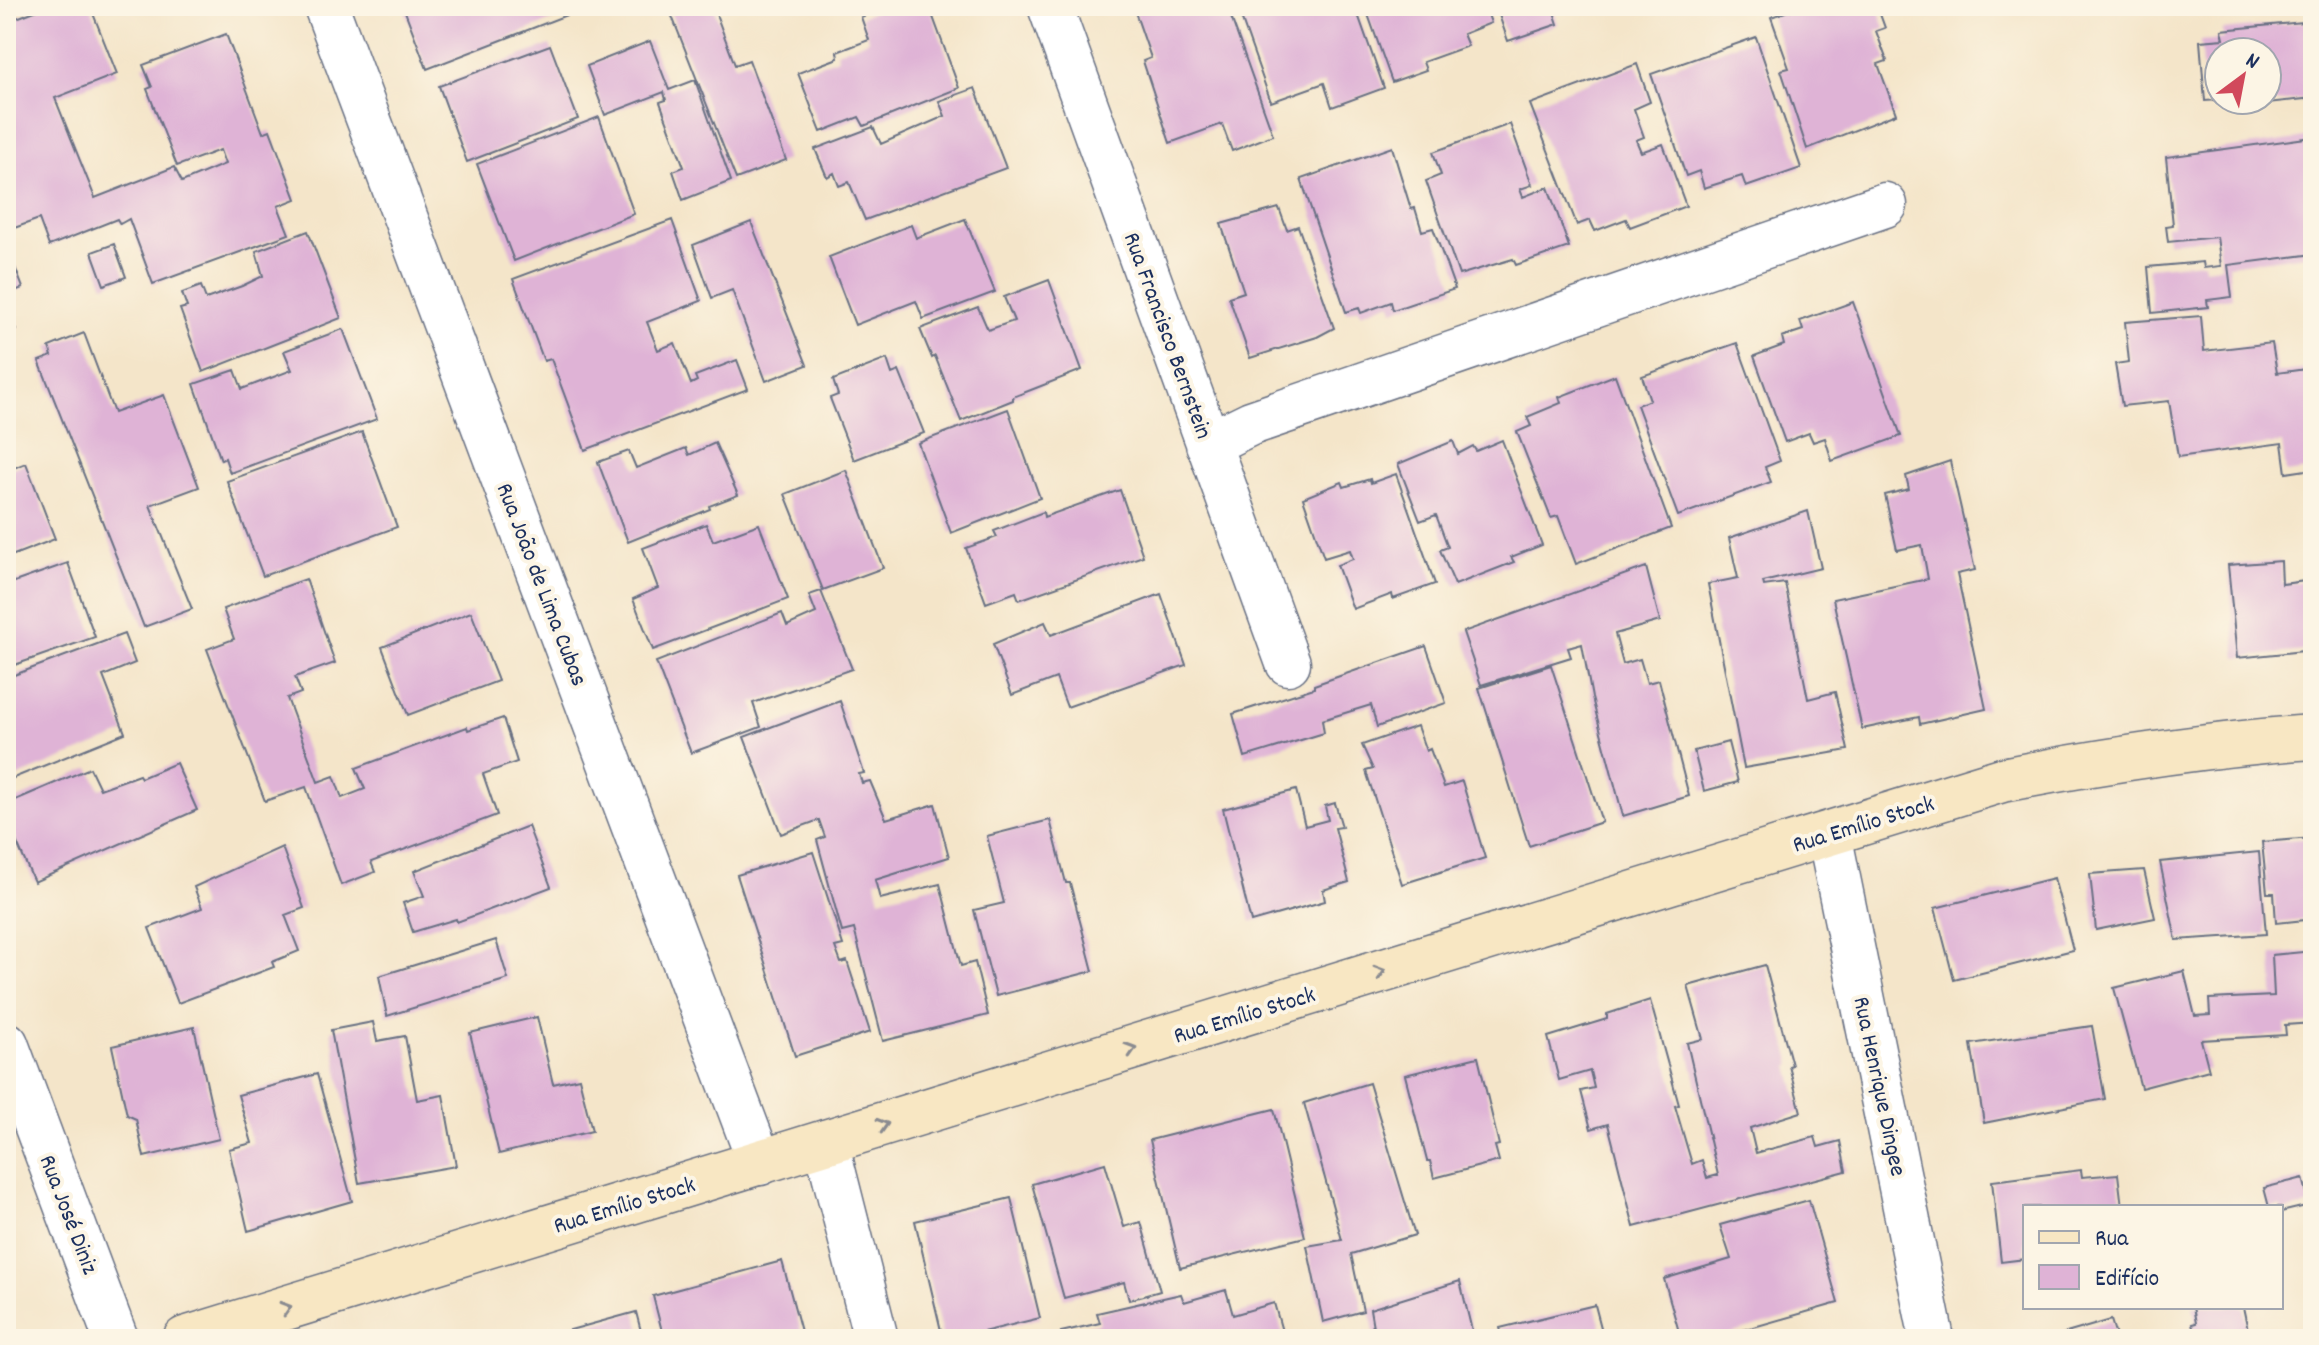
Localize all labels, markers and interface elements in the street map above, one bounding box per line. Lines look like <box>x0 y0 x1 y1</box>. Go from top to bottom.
north arrow <box>2203 36 2283 116</box>
text: N <box>2239 46 2265 78</box>
street label: Rua Francisco Bernstein <box>1113 228 1219 444</box>
street label: Rua João de Lima Cubas <box>486 479 595 692</box>
street label: Rua Emílio Stock <box>1789 788 1939 864</box>
one-way arrow <box>1372 965 1386 981</box>
street label: Rua Emílio Stock <box>1170 979 1320 1055</box>
street label: Rua Henrique Dingee <box>1842 994 1914 1179</box>
one-way arrow <box>1123 1042 1137 1058</box>
one-way arrow <box>875 1118 889 1134</box>
street label: Rua José Diniz <box>29 1150 106 1280</box>
street label: Rua Emílio Stock <box>550 1169 700 1245</box>
legend <box>2023 1205 2283 1309</box>
text: Rua <box>2095 1223 2129 1257</box>
text: Edifício <box>2095 1263 2159 1297</box>
one-way arrow <box>279 1301 292 1317</box>

